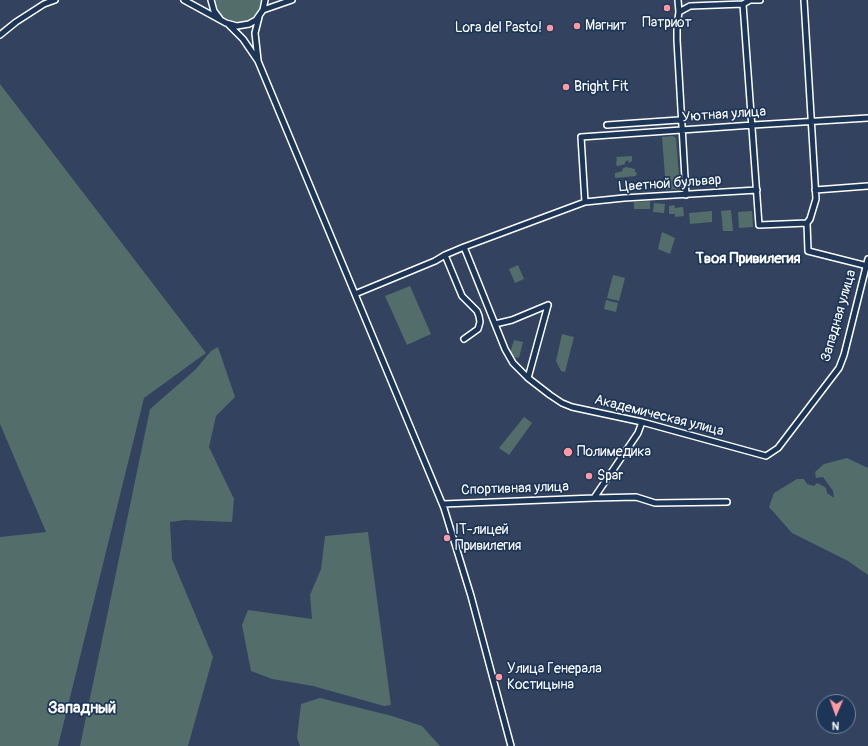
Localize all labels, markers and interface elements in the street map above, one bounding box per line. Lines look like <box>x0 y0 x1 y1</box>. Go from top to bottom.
marker: Патриот <box>662 3 672 13</box>
place label: Патриот <box>642 15 692 31</box>
place label: Магнит <box>585 18 627 34</box>
place label: Lora del Pasto! <box>455 20 542 36</box>
marker: Магнит <box>572 21 582 31</box>
marker: Lora del Pasto! <box>545 23 555 33</box>
place label: Bright Fit <box>574 79 628 95</box>
marker: Bright Fit <box>561 82 571 92</box>
street label: Уютная улица <box>681 104 767 126</box>
street label: Цветной бульвар <box>618 172 722 196</box>
district label: Твоя Привилегия <box>696 250 800 268</box>
street label: Западная улица <box>818 268 860 364</box>
street label: Академическая улица <box>593 392 725 440</box>
place label: Полимедика <box>577 444 651 460</box>
marker: Полимедика <box>562 446 574 458</box>
place label: Spar <box>597 468 623 484</box>
marker: Spar <box>584 471 594 481</box>
street label: Спортивная улица <box>461 479 569 499</box>
place label: IT-лицей Привилегия <box>455 522 521 554</box>
marker: IT-лицей Привилегия <box>442 533 452 543</box>
place label: Улица Генерала Костицына <box>507 661 602 694</box>
marker: Улица Генерала Костицына <box>494 672 504 682</box>
north arrow <box>816 694 856 734</box>
district label: Западный <box>48 699 116 719</box>
text: N <box>832 719 840 732</box>

